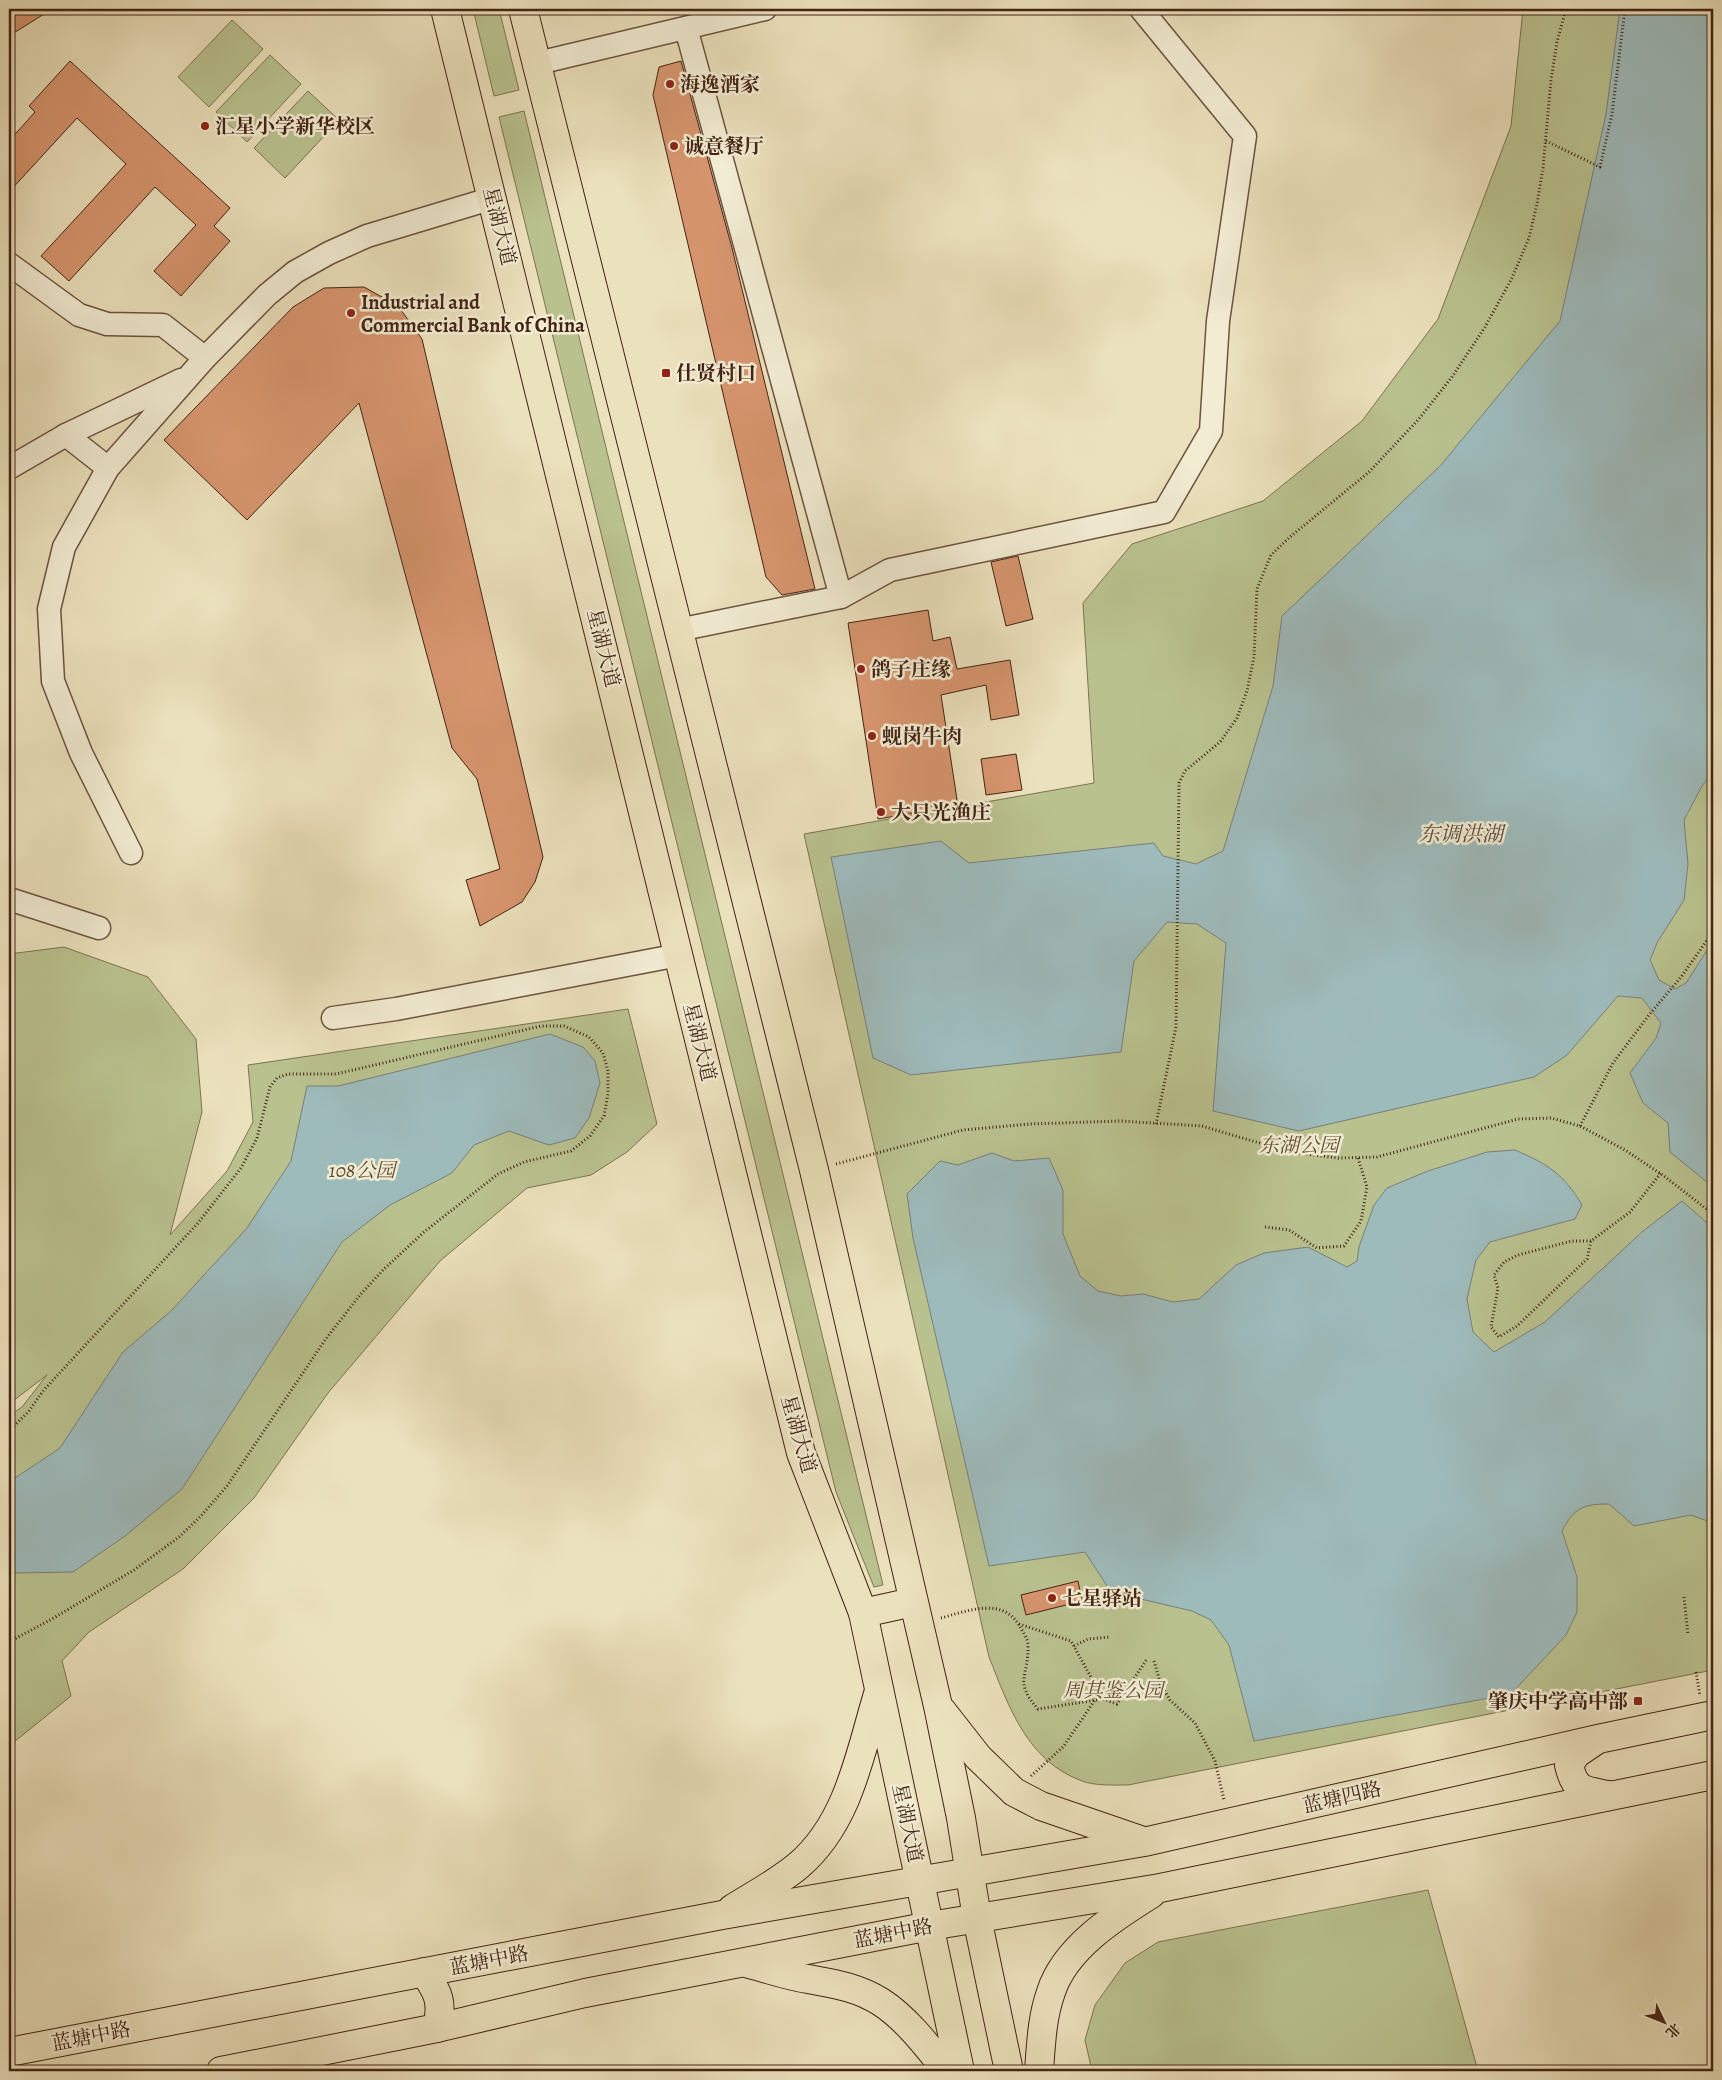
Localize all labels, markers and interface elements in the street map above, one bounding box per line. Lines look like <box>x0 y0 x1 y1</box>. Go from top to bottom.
place label: 海逸酒家 <box>680 71 760 98</box>
marker: 海逸酒家 <box>664 78 676 90</box>
place label: 汇星小学新华校区 <box>215 113 375 140</box>
marker: 汇星小学新华校区 <box>199 120 211 132</box>
place label: 诚意餐厅 <box>684 133 764 160</box>
marker: 诚意餐厅 <box>668 140 680 152</box>
street label: 星湖大道 <box>477 184 522 268</box>
place label: Industrial and Commercial Bank of China <box>361 289 585 339</box>
marker: Industrial and Commercial Bank of China <box>345 307 357 319</box>
place label: 仕贤村口 <box>676 360 756 387</box>
marker: 仕贤村口 <box>660 367 672 379</box>
street label: 星湖大道 <box>581 606 626 690</box>
place label: 鸽子庄缘 <box>871 656 951 683</box>
marker: 鸽子庄缘 <box>855 663 867 675</box>
place label: 蚬岗牛肉 <box>882 723 962 750</box>
marker: 蚬岗牛肉 <box>866 730 878 742</box>
place label: 大只光渔庄 <box>891 799 991 826</box>
marker: 大只光渔庄 <box>875 806 887 818</box>
water label: 东调洪湖 <box>1419 820 1507 848</box>
street label: 星湖大道 <box>677 1000 722 1084</box>
park label: 东湖公园 <box>1259 1132 1342 1159</box>
park label: 108公园 <box>329 1157 398 1184</box>
street label: 星湖大道 <box>775 1392 823 1476</box>
place label: 七星驿站 <box>1062 1585 1142 1612</box>
marker: 七星驿站 <box>1046 1592 1058 1604</box>
park label: 周其鉴公园 <box>1063 1677 1166 1704</box>
place label: 肇庆中学高中部 <box>1488 1688 1628 1715</box>
marker: 肇庆中学高中部 <box>1632 1695 1644 1707</box>
street label: 蓝塘四路 <box>1300 1775 1384 1820</box>
street label: 星湖大道 <box>886 1781 929 1865</box>
street label: 蓝塘中路 <box>851 1913 935 1954</box>
street label: 蓝塘中路 <box>447 1940 531 1981</box>
north arrow <box>1640 1998 1690 2048</box>
street label: 蓝塘中路 <box>49 2016 133 2057</box>
text: 北 <box>1661 2019 1685 2042</box>

